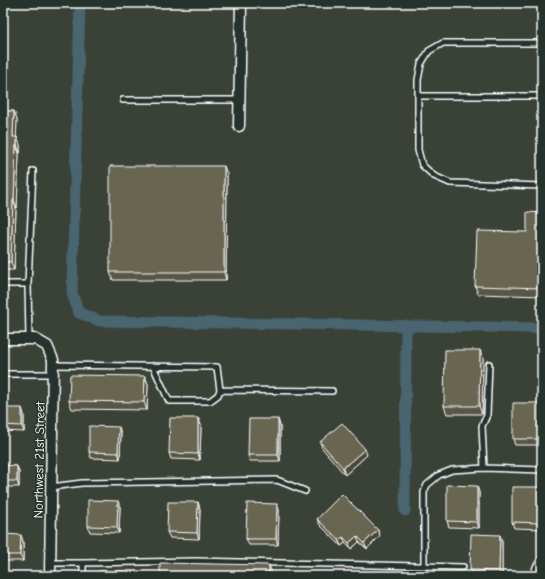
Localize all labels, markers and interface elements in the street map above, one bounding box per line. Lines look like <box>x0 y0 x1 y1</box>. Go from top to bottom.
street label: Northwest 21st Street <box>30 400 48 519</box>

